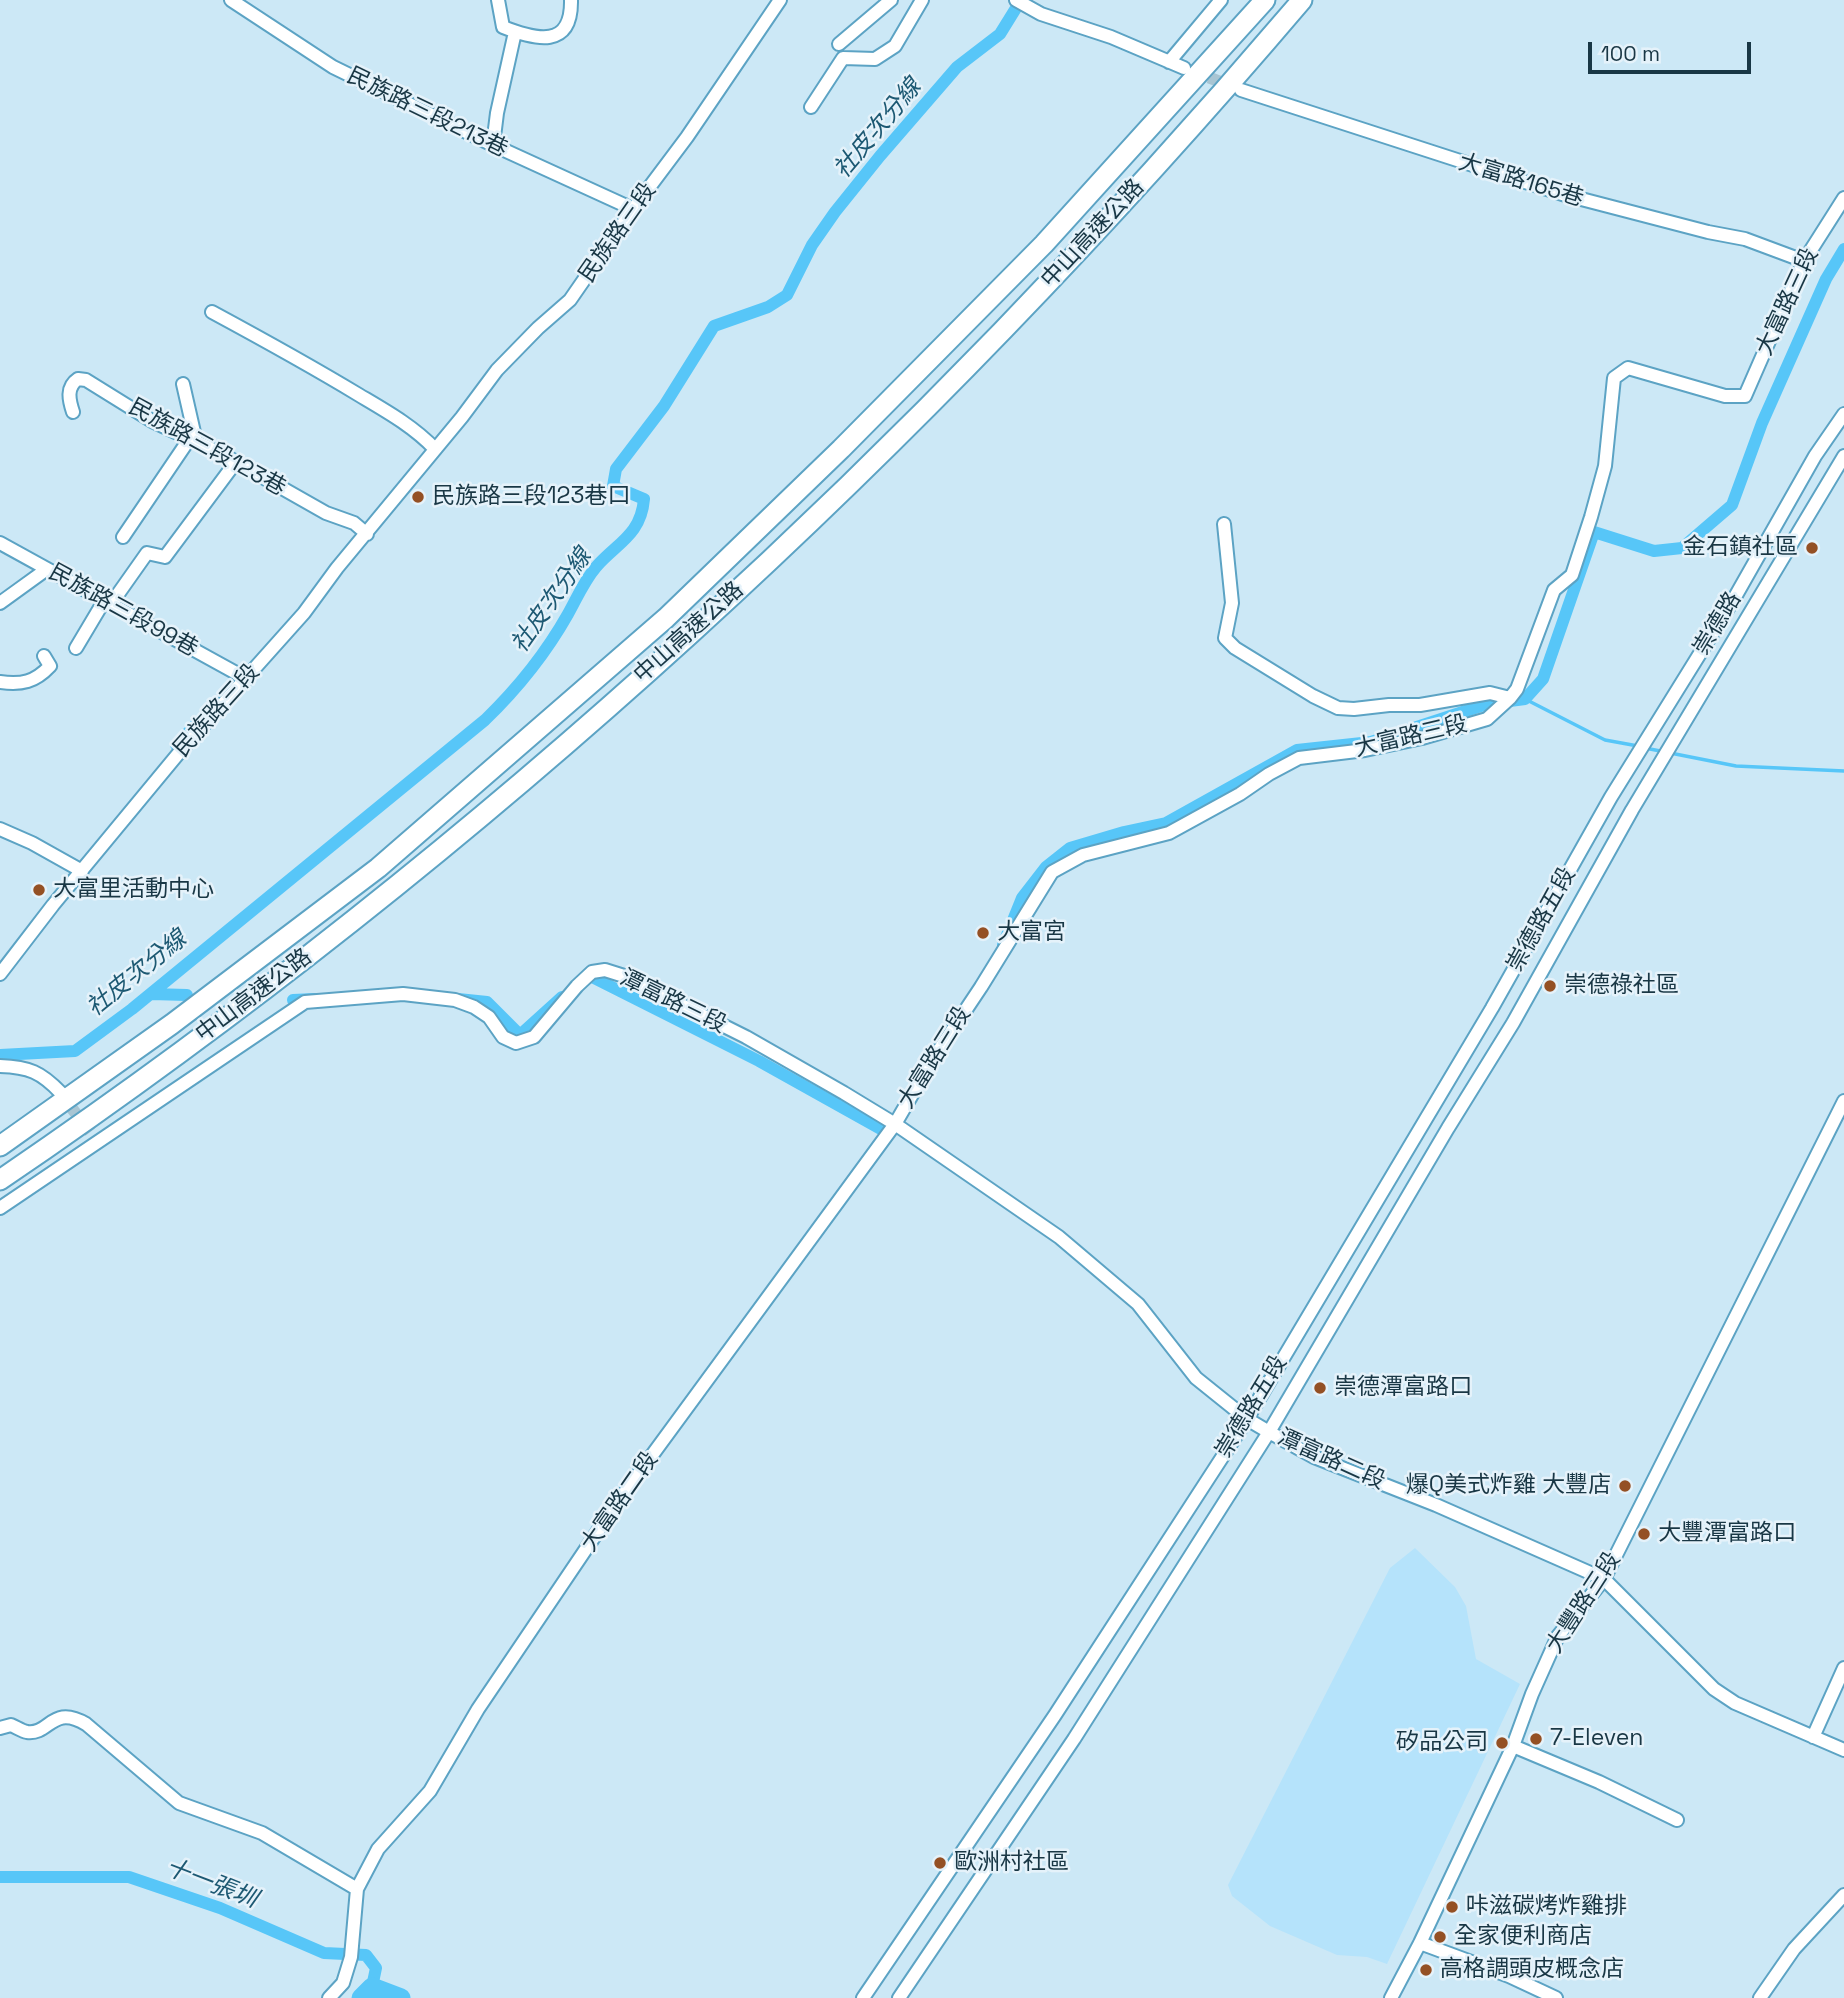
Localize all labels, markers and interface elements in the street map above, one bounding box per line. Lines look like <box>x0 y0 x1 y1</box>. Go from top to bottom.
scale bar <box>1592 28 1755 72</box>
text: 100 m <box>1601 40 1660 67</box>
street label: 民族路三段213巷 <box>342 62 512 164</box>
water label: 社皮次分線 <box>828 74 928 184</box>
street label: 大富路165巷 <box>1455 149 1587 213</box>
street label: 中山高速公路 <box>1036 174 1150 294</box>
street label: 民族路三段 <box>574 178 662 288</box>
street label: 大富路三段 <box>1751 244 1825 360</box>
street label: 民族路三段123巷 <box>124 393 290 503</box>
place label: 民族路三段123巷口 <box>432 483 630 511</box>
marker: 民族路三段123巷口 <box>410 489 426 505</box>
place label: 金石鎮社區 <box>1683 534 1798 562</box>
marker: 金石鎮社區 <box>1804 540 1820 556</box>
water label: 社皮次分線 <box>506 544 598 658</box>
street label: 民族路三段99巷 <box>44 559 202 663</box>
street label: 中山高速公路 <box>628 577 750 689</box>
street label: 崇德路 <box>1688 587 1748 661</box>
street label: 民族路三段 <box>168 659 266 763</box>
street label: 大富路三段 <box>1352 711 1470 763</box>
street label: 崇德路五段 <box>1502 863 1582 977</box>
place label: 大富里活動中心 <box>53 876 214 904</box>
marker: 大富里活動中心 <box>31 882 47 898</box>
place label: 大富宮 <box>997 919 1066 947</box>
water label: 社皮次分線 <box>81 925 193 1023</box>
marker: 大富宮 <box>975 925 991 941</box>
street label: 中山高速公路 <box>191 943 317 1049</box>
street label: 潭富路三段 <box>615 964 731 1040</box>
place label: 崇德祿社區 <box>1564 972 1679 1000</box>
marker: 崇德祿社區 <box>1542 978 1558 994</box>
street label: 大富路三段 <box>893 1002 977 1114</box>
street label: 崇德路五段 <box>1211 1351 1293 1463</box>
place label: 崇德潭富路口 <box>1334 1374 1472 1402</box>
marker: 崇德潭富路口 <box>1312 1380 1328 1396</box>
street label: 潭富路二段 <box>1273 1424 1389 1496</box>
street label: 大富路二段 <box>576 1447 664 1557</box>
place label: 爆Q美式炸雞 大豐店 <box>1406 1472 1611 1500</box>
marker: 爆Q美式炸雞 大豐店 <box>1617 1478 1633 1494</box>
place label: 大豐潭富路口 <box>1658 1520 1796 1548</box>
marker: 大豐潭富路口 <box>1636 1526 1652 1542</box>
street label: 大豐路三段 <box>1541 1547 1627 1659</box>
place label: 7-Eleven <box>1550 1725 1643 1753</box>
place label: 矽品公司 <box>1396 1729 1488 1757</box>
marker: 7-Eleven <box>1528 1731 1544 1747</box>
marker: 矽品公司 <box>1494 1735 1510 1751</box>
place label: 歐洲村社區 <box>954 1849 1069 1877</box>
water label: 十一張圳 <box>161 1853 261 1915</box>
marker: 歐洲村社區 <box>932 1855 948 1871</box>
place label: 咔滋碳烤炸雞排 <box>1466 1893 1627 1921</box>
marker: 咔滋碳烤炸雞排 <box>1444 1899 1460 1915</box>
place label: 全家便利商店 <box>1454 1923 1592 1951</box>
marker: 全家便利商店 <box>1432 1929 1448 1945</box>
place label: 高格調頭皮概念店 <box>1440 1956 1624 1984</box>
marker: 高格調頭皮概念店 <box>1418 1962 1434 1978</box>

